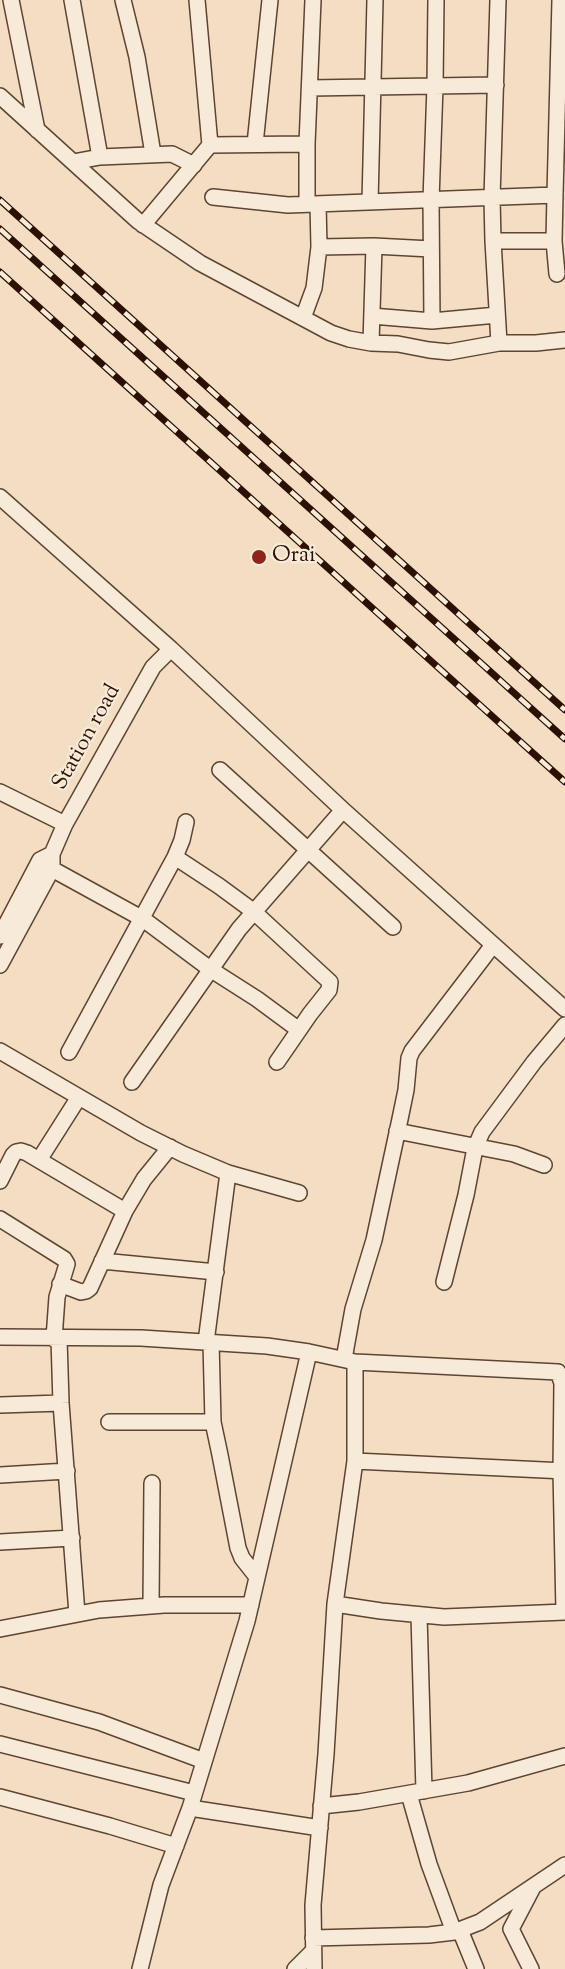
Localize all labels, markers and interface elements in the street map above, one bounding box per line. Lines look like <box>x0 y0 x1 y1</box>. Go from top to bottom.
place label: Orai <box>272 544 315 570</box>
marker: Orai <box>250 548 268 566</box>
street label: Station road <box>48 681 128 795</box>

